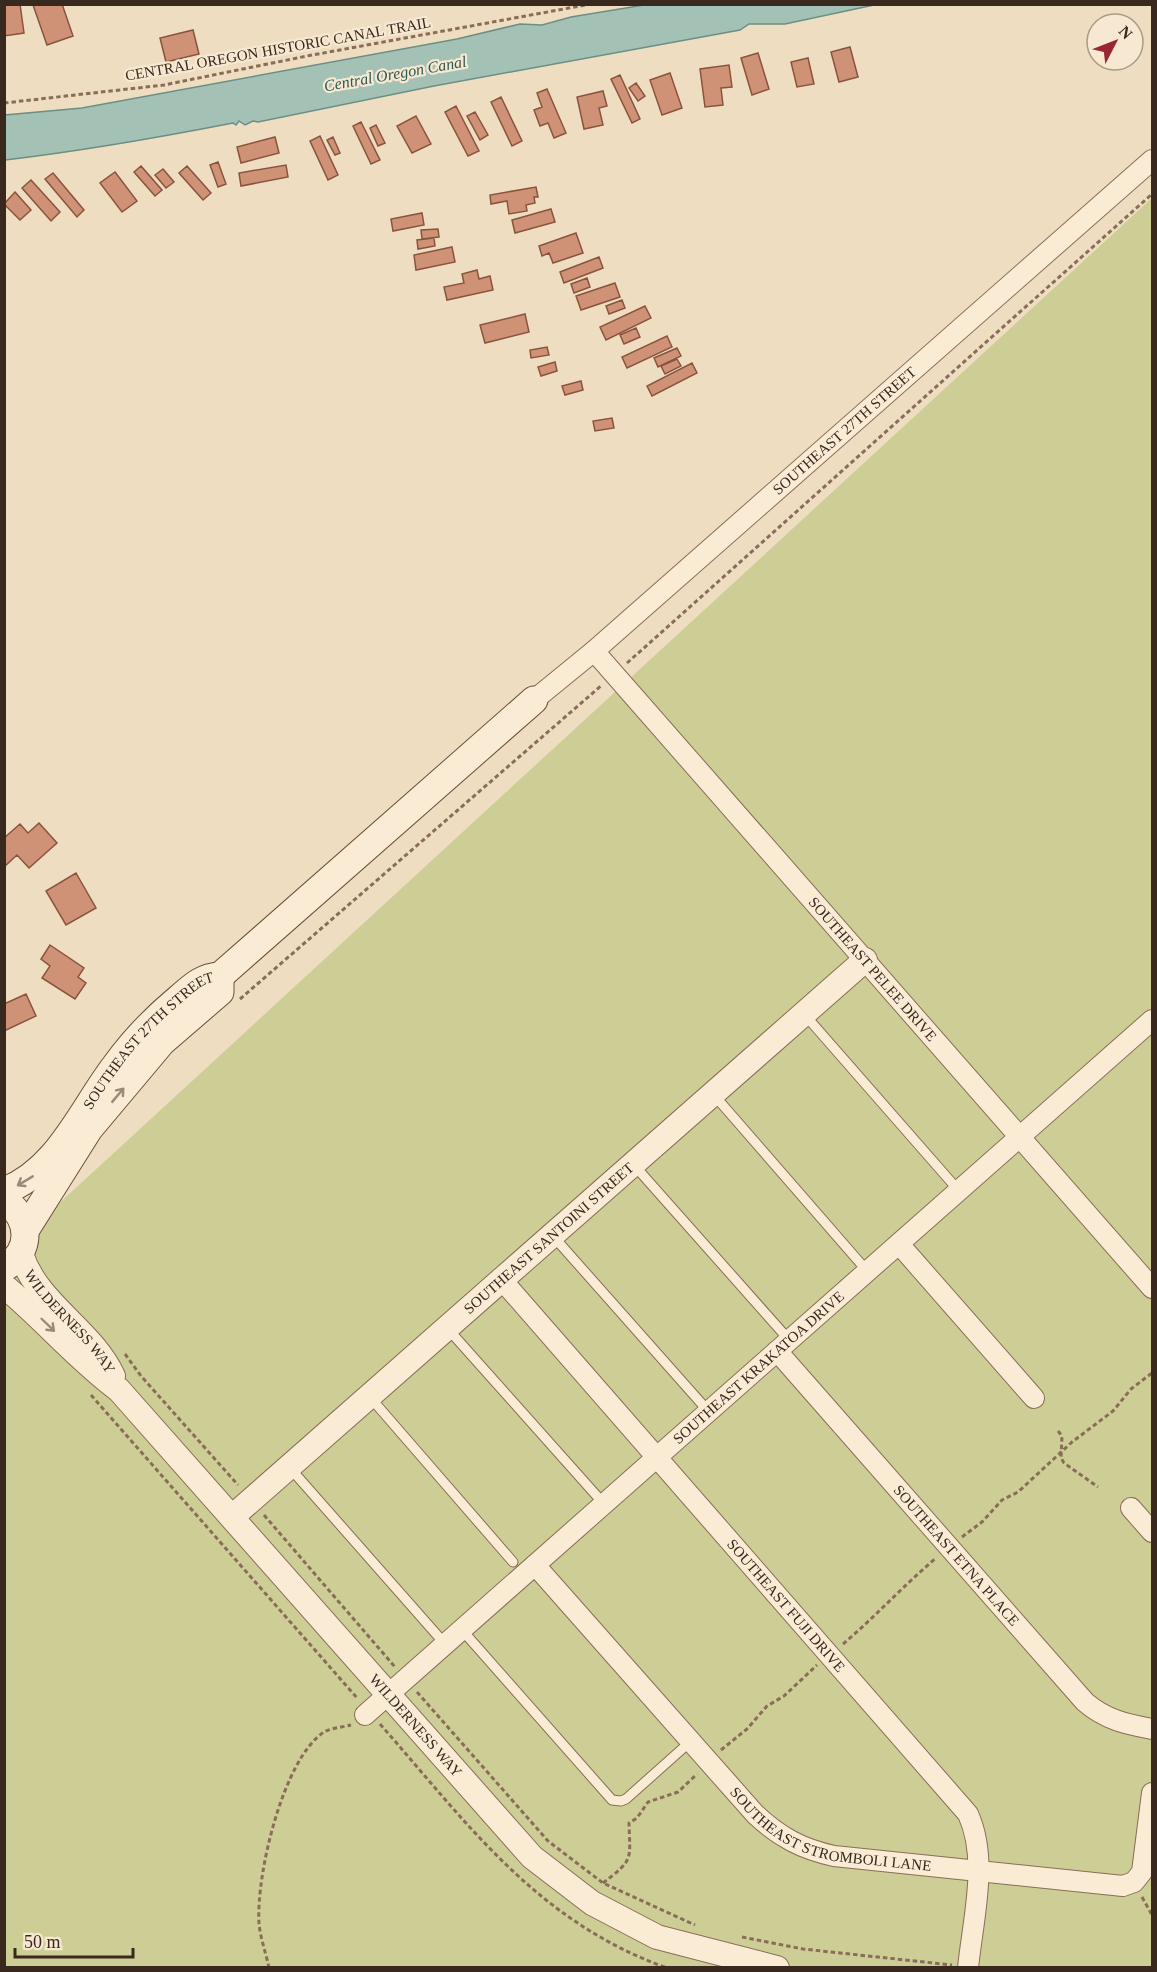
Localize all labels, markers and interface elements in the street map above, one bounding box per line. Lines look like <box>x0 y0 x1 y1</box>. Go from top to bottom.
north arrow <box>1085 12 1145 72</box>
street label: CENTRAL OREGON HISTORIC CANAL TRAIL <box>124 14 432 84</box>
text: N <box>1116 22 1136 43</box>
water label: Central Oregon Canal <box>323 52 468 95</box>
street label: SOUTHEAST 27TH STREET <box>770 364 919 498</box>
street label: SOUTHEAST PELEE DRIVE <box>806 894 940 1044</box>
street label: SOUTHEAST 27TH STREET <box>80 969 215 1112</box>
one-way arrow <box>111 1088 125 1103</box>
street label: SOUTHEAST SANTOINI STREET <box>461 1159 637 1317</box>
one-way arrow <box>17 1175 34 1187</box>
street label: WILDERNESS WAY <box>21 1267 118 1376</box>
street label: SOUTHEAST KRAKATOA DRIVE <box>670 1288 847 1447</box>
one-way arrow <box>41 1317 56 1332</box>
street label: SOUTHEAST ETNA PLACE <box>891 1482 1022 1629</box>
street label: SOUTHEAST FUJI DRIVE <box>724 1536 848 1675</box>
street label: WILDERNESS WAY <box>366 1671 465 1780</box>
street label: SOUTHEAST STROMBOLI LANE <box>727 1784 932 1874</box>
scale bar <box>15 1921 134 1959</box>
text: 50 m <box>24 1932 61 1952</box>

